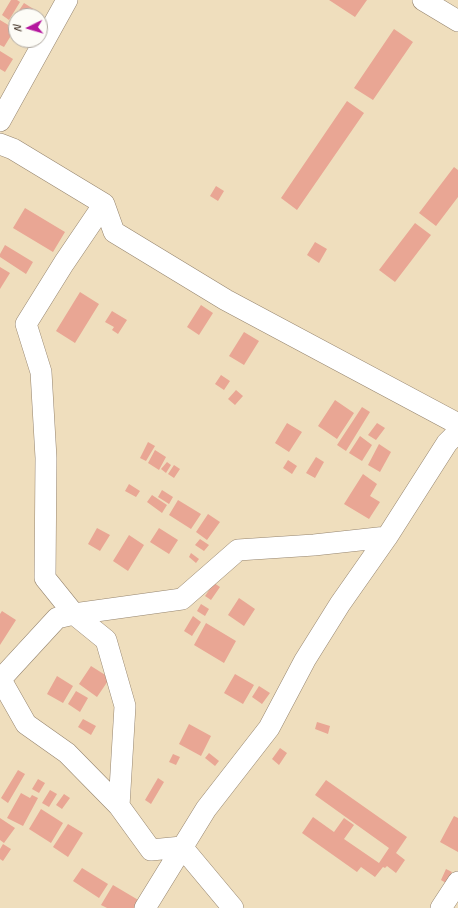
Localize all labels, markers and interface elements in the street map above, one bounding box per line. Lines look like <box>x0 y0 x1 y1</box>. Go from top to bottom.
north arrow <box>8 8 48 48</box>
text: N <box>10 25 24 33</box>

